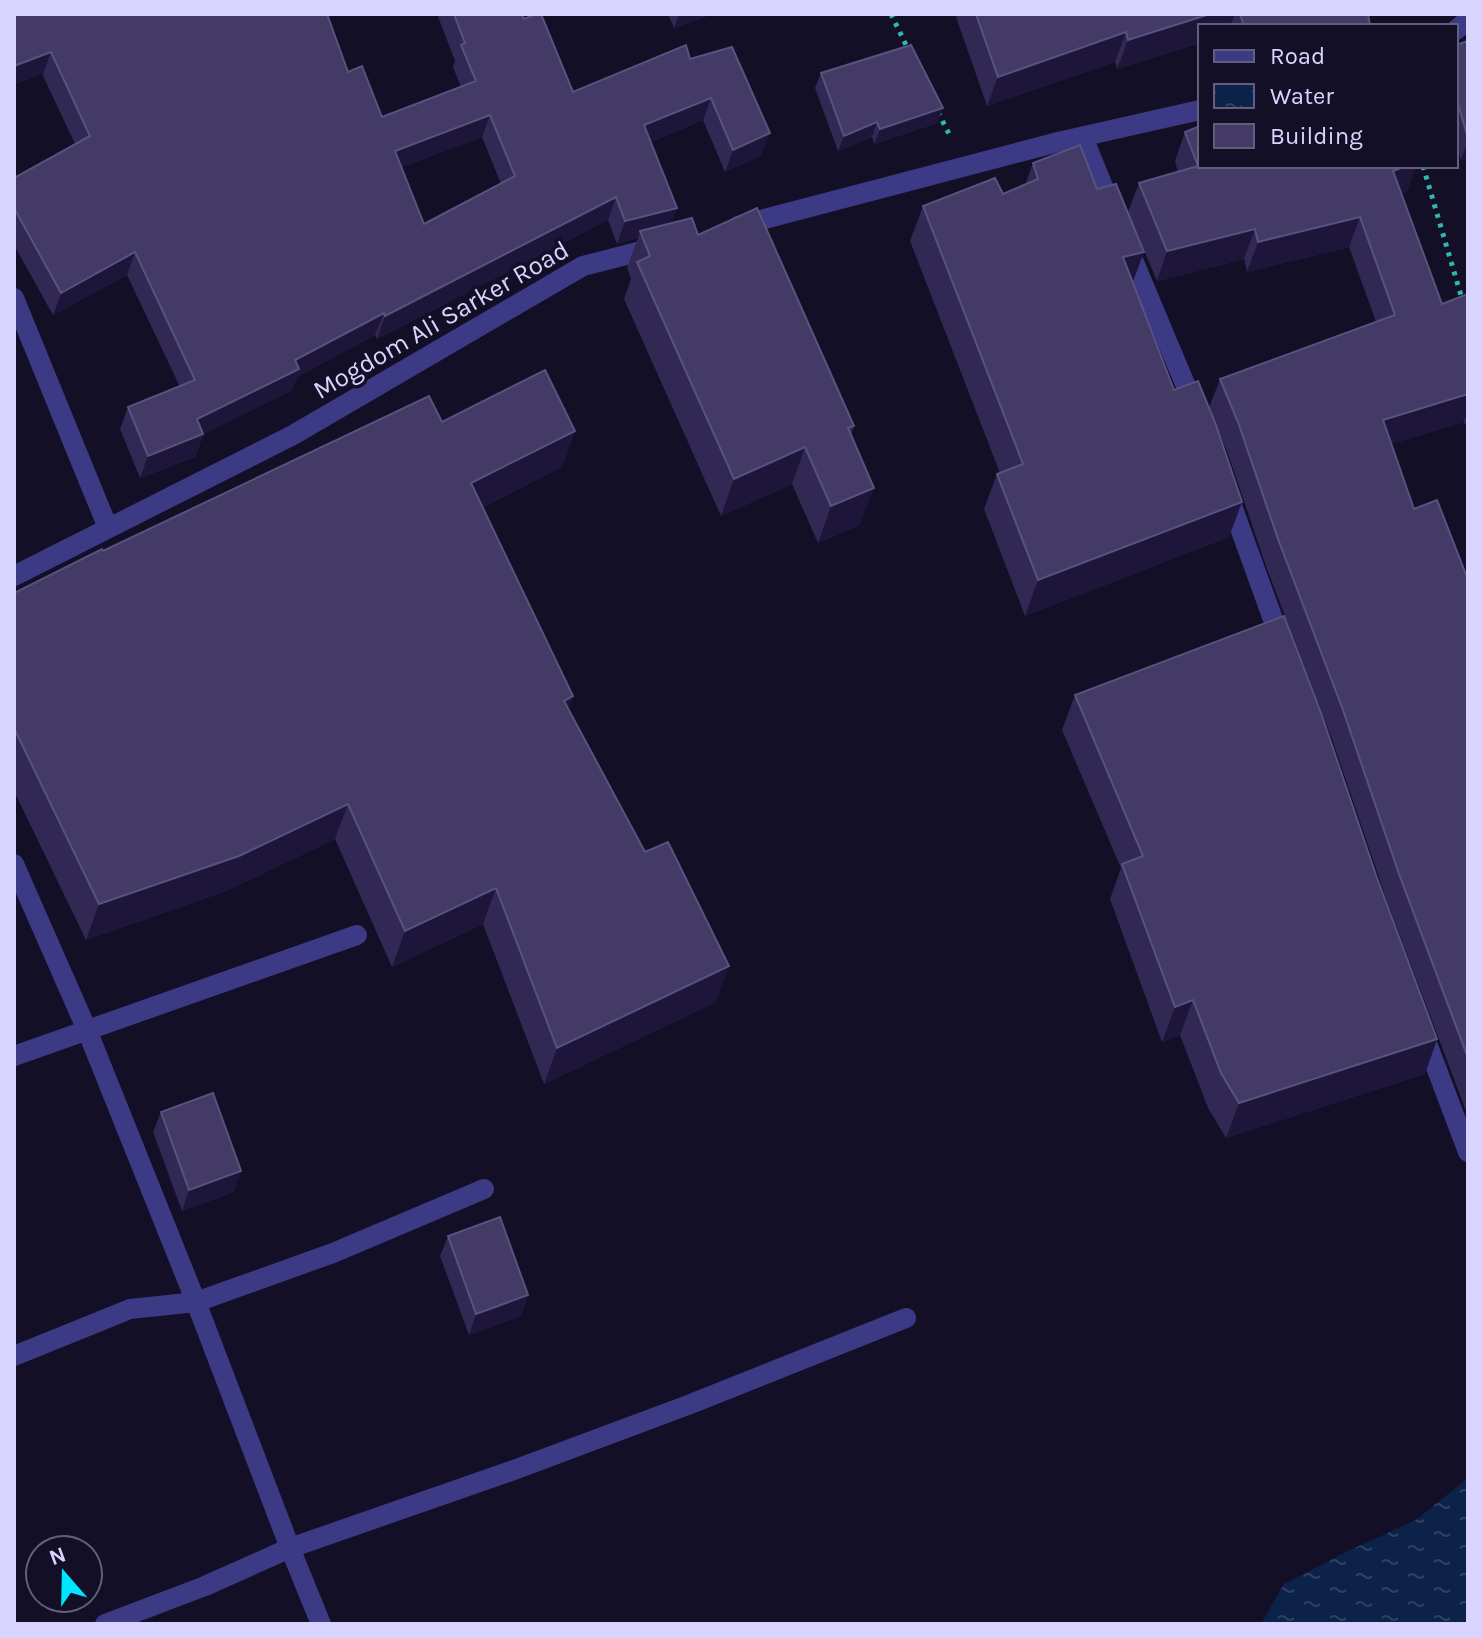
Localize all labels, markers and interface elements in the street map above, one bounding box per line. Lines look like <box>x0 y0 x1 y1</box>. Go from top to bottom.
legend <box>1198 24 1458 168</box>
text: Road <box>1270 42 1325 70</box>
text: Water <box>1270 82 1334 110</box>
text: Building <box>1270 122 1363 150</box>
street label: Mogdom Ali Sarker Road <box>308 234 574 406</box>
north arrow <box>24 1534 104 1614</box>
text: N <box>46 1541 69 1571</box>

